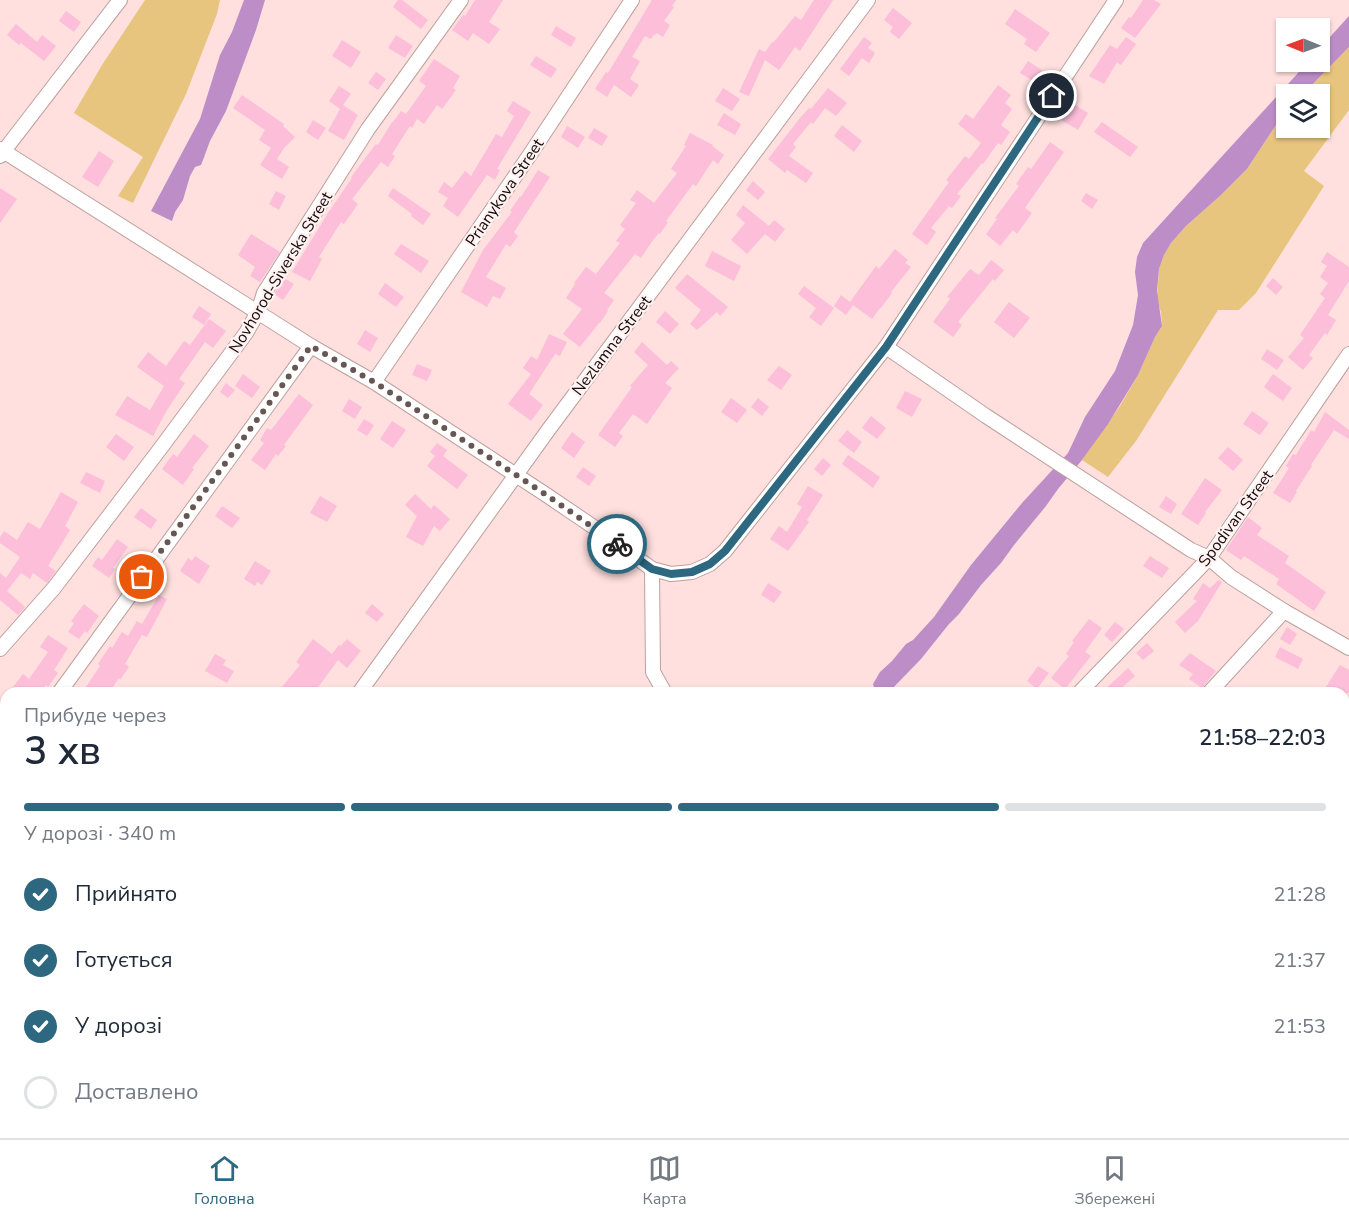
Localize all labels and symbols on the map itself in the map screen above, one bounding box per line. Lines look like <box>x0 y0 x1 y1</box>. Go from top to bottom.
north arrow <box>1276 18 1330 72</box>
pin <box>1026 70 1077 121</box>
street label: Prianykova Street <box>460 134 549 251</box>
street label: Novhorod-Siverska Street <box>224 187 338 357</box>
street label: Nezlamna Street <box>567 291 657 400</box>
street label: Spodivan Street <box>1193 465 1279 571</box>
courier <box>587 514 647 574</box>
pin <box>116 551 167 602</box>

